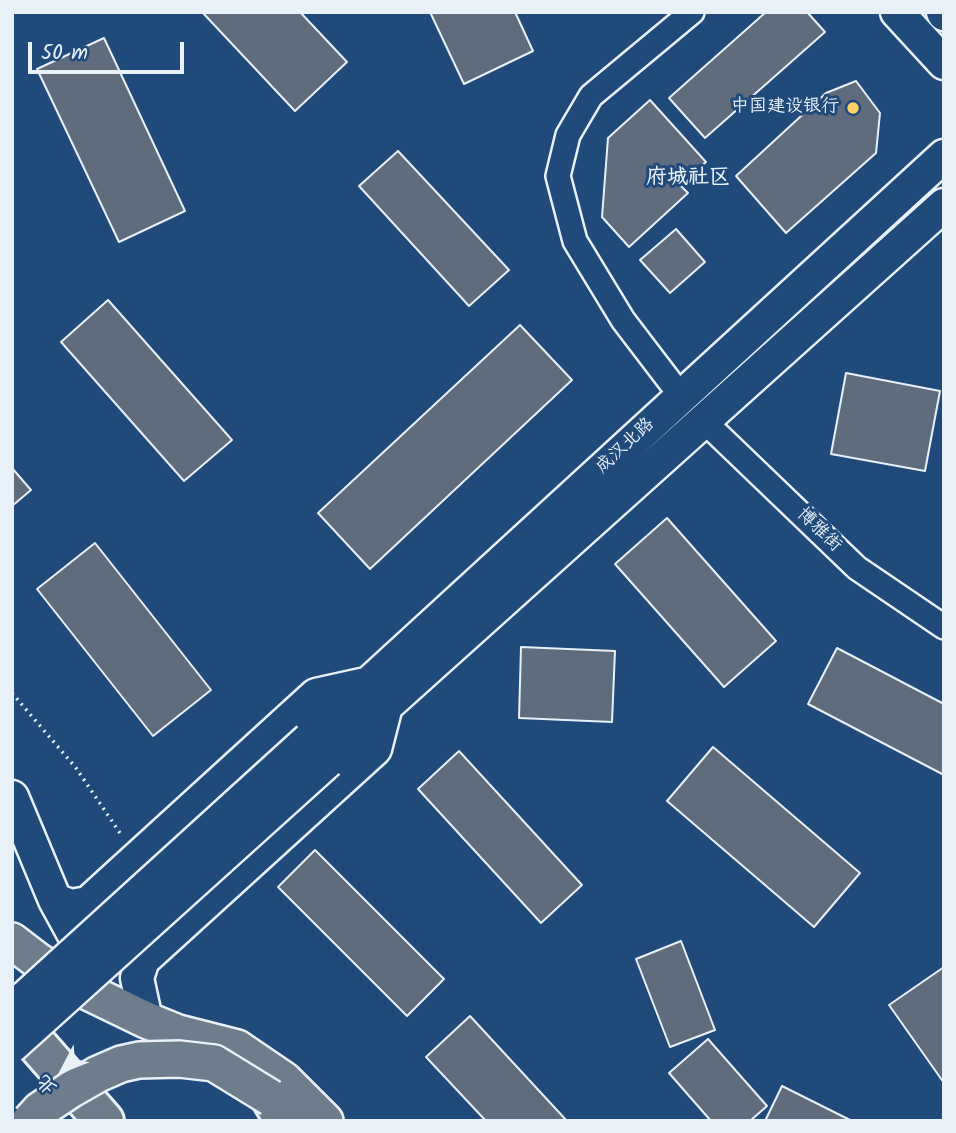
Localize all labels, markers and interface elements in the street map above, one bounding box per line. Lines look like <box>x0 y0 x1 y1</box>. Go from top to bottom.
scale bar <box>32 28 187 72</box>
text: 50 m <box>41 37 88 70</box>
place label: 中国建设银行 <box>731 97 839 119</box>
marker: 中国建设银行 <box>845 100 861 116</box>
district label: 府城社区 <box>646 166 730 192</box>
street label: 成汉北路 <box>592 415 660 479</box>
street label: 博雅街 <box>791 504 845 558</box>
north arrow <box>28 1035 98 1105</box>
text: 北 <box>30 1067 65 1101</box>

